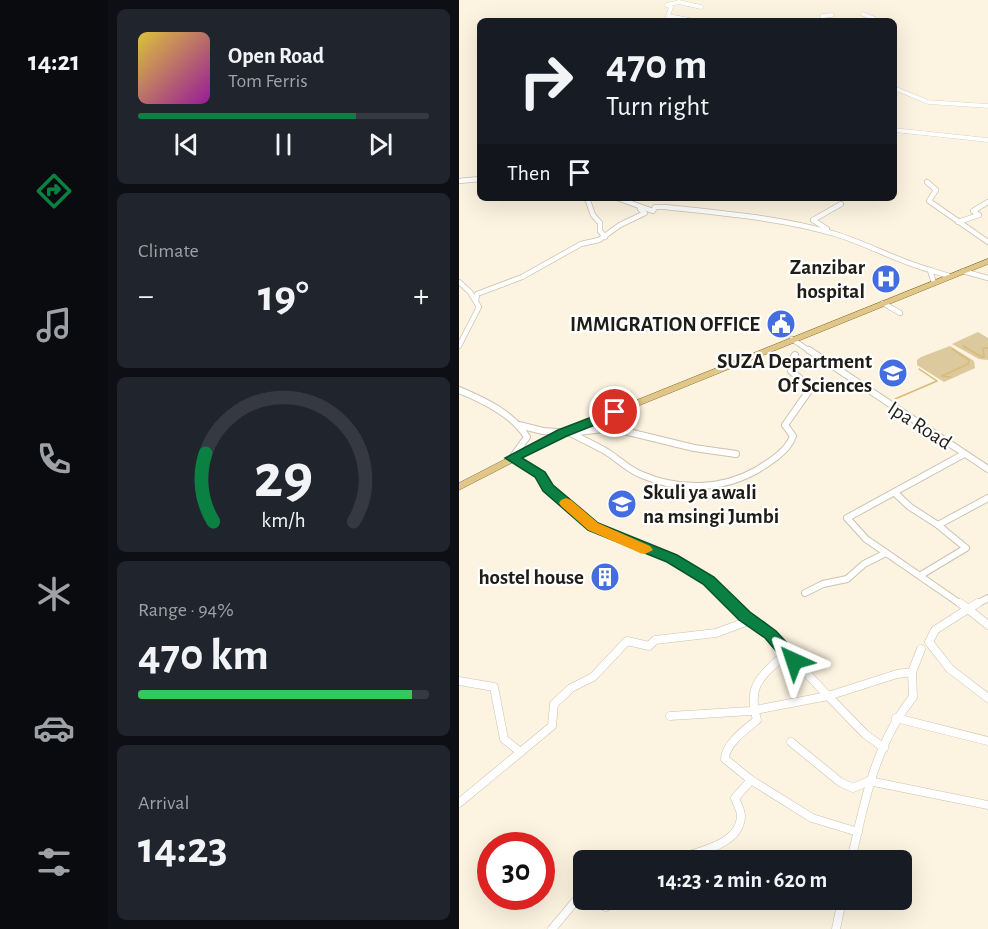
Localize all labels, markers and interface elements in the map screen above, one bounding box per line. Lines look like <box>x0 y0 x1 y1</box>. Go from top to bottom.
icon: right <box>507 42 585 120</box>
text: 470 m <box>606 44 707 86</box>
text: Open Road <box>228 45 324 67</box>
text: 14:21 <box>28 48 80 75</box>
text: Tom Ferris <box>228 71 308 91</box>
text: Turn right <box>606 93 709 120</box>
icon: previous <box>170 128 203 161</box>
icon: pause <box>267 128 300 161</box>
icon: next <box>364 128 397 161</box>
icon: arrive <box>563 156 596 189</box>
text: Then <box>507 162 551 184</box>
icon: directions <box>33 170 75 212</box>
text: Climate <box>138 241 199 261</box>
place label: Zanzibar hospital <box>790 257 866 302</box>
hospital icon: Zanzibar hospital <box>870 263 902 295</box>
text: 19° <box>258 274 309 319</box>
text: − <box>138 280 154 313</box>
text: + <box>413 280 429 313</box>
icon: music <box>33 304 75 346</box>
public building icon: IMMIGRATION OFFICE <box>765 308 797 340</box>
place label: IMMIGRATION OFFICE <box>570 314 760 335</box>
place label: SUZA Department Of Sciences <box>717 351 872 396</box>
school or university icon: SUZA Department Of Sciences <box>877 357 909 389</box>
pin <box>589 386 640 437</box>
icon: arrive <box>598 395 631 428</box>
street label: Ipa Road <box>884 397 955 454</box>
icon: phone <box>33 438 75 480</box>
text: 29 <box>254 446 313 508</box>
place label: Skuli ya awali na msingi Jumbi <box>643 482 779 527</box>
school or university icon: Skuli ya awali na msingi Jumbi <box>606 488 638 520</box>
text: km/h <box>261 510 306 531</box>
building icon: hostel house <box>589 561 621 593</box>
place label: hostel house <box>478 567 584 588</box>
icon: climate <box>33 573 75 615</box>
text: Range · 94% <box>138 600 234 620</box>
position arrow <box>762 629 826 693</box>
text: 470 km <box>138 633 269 678</box>
icon: car <box>33 707 75 749</box>
text: Arrival <box>138 793 189 813</box>
text: 14:23 <box>138 826 228 871</box>
speed limit sign: 30 <box>477 832 555 910</box>
icon: filters <box>33 841 75 883</box>
text: 14:23 · 2 min · 620 m <box>658 869 827 891</box>

